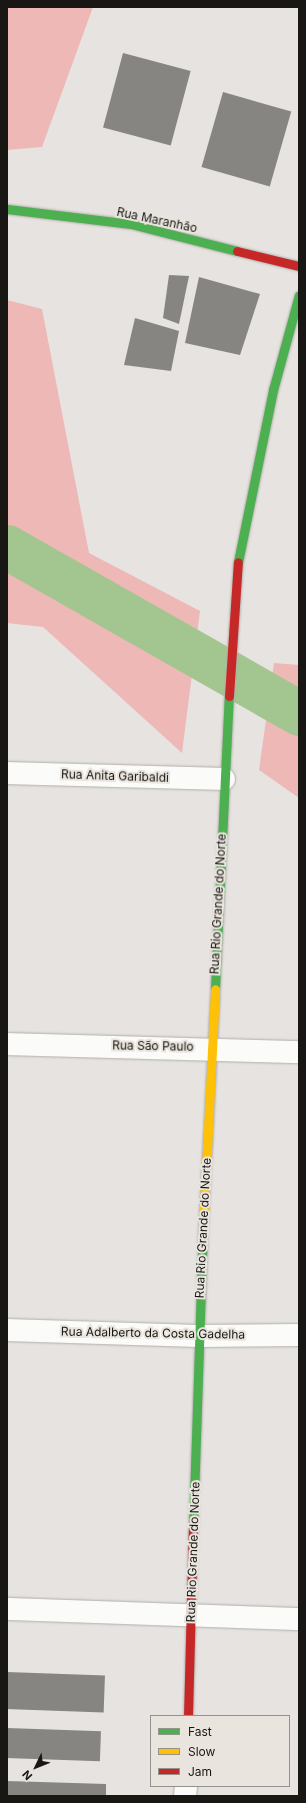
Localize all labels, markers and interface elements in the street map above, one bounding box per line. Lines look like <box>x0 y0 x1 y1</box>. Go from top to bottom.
street label: Rua Maranhão <box>115 204 199 236</box>
street label: Rua Anita Garibaldi <box>61 767 169 785</box>
street label: Rua Rio Grande do Norte <box>207 833 229 975</box>
street label: Rua São Paulo <box>112 1038 194 1054</box>
street label: Rua Rio Grande do Norte <box>192 1157 214 1299</box>
street label: Rua Adalberto da Costa Gadelha <box>61 1324 245 1342</box>
street label: Rua Rio Grande do Norte <box>183 1481 203 1623</box>
legend <box>150 1715 290 1787</box>
text: Fast <box>188 1724 212 1739</box>
text: Slow <box>188 1744 215 1759</box>
north arrow <box>16 1747 56 1787</box>
text: Jam <box>188 1764 212 1779</box>
text: N <box>19 1767 35 1783</box>

